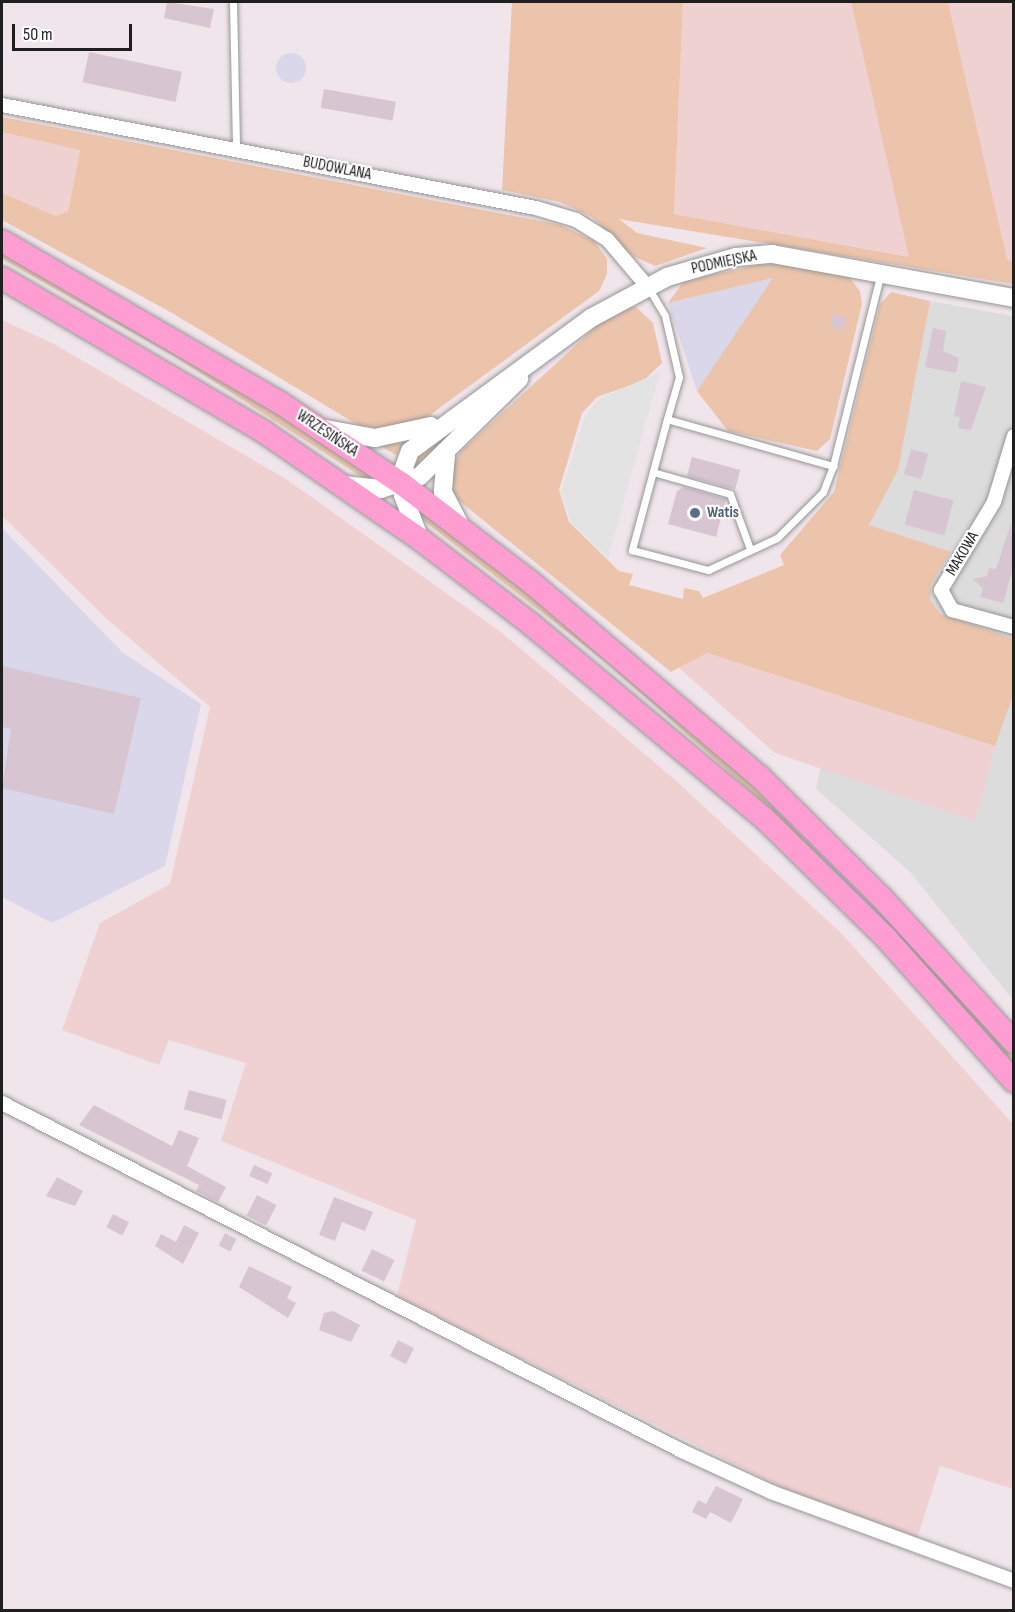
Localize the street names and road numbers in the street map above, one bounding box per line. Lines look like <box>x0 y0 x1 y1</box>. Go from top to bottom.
street label: BUDOWLANA <box>301 153 373 185</box>
street label: PODMIEJSKA <box>690 247 758 279</box>
street label: WRZESIŃSKA <box>293 406 361 462</box>
street label: MAKOWA <box>942 528 984 580</box>

